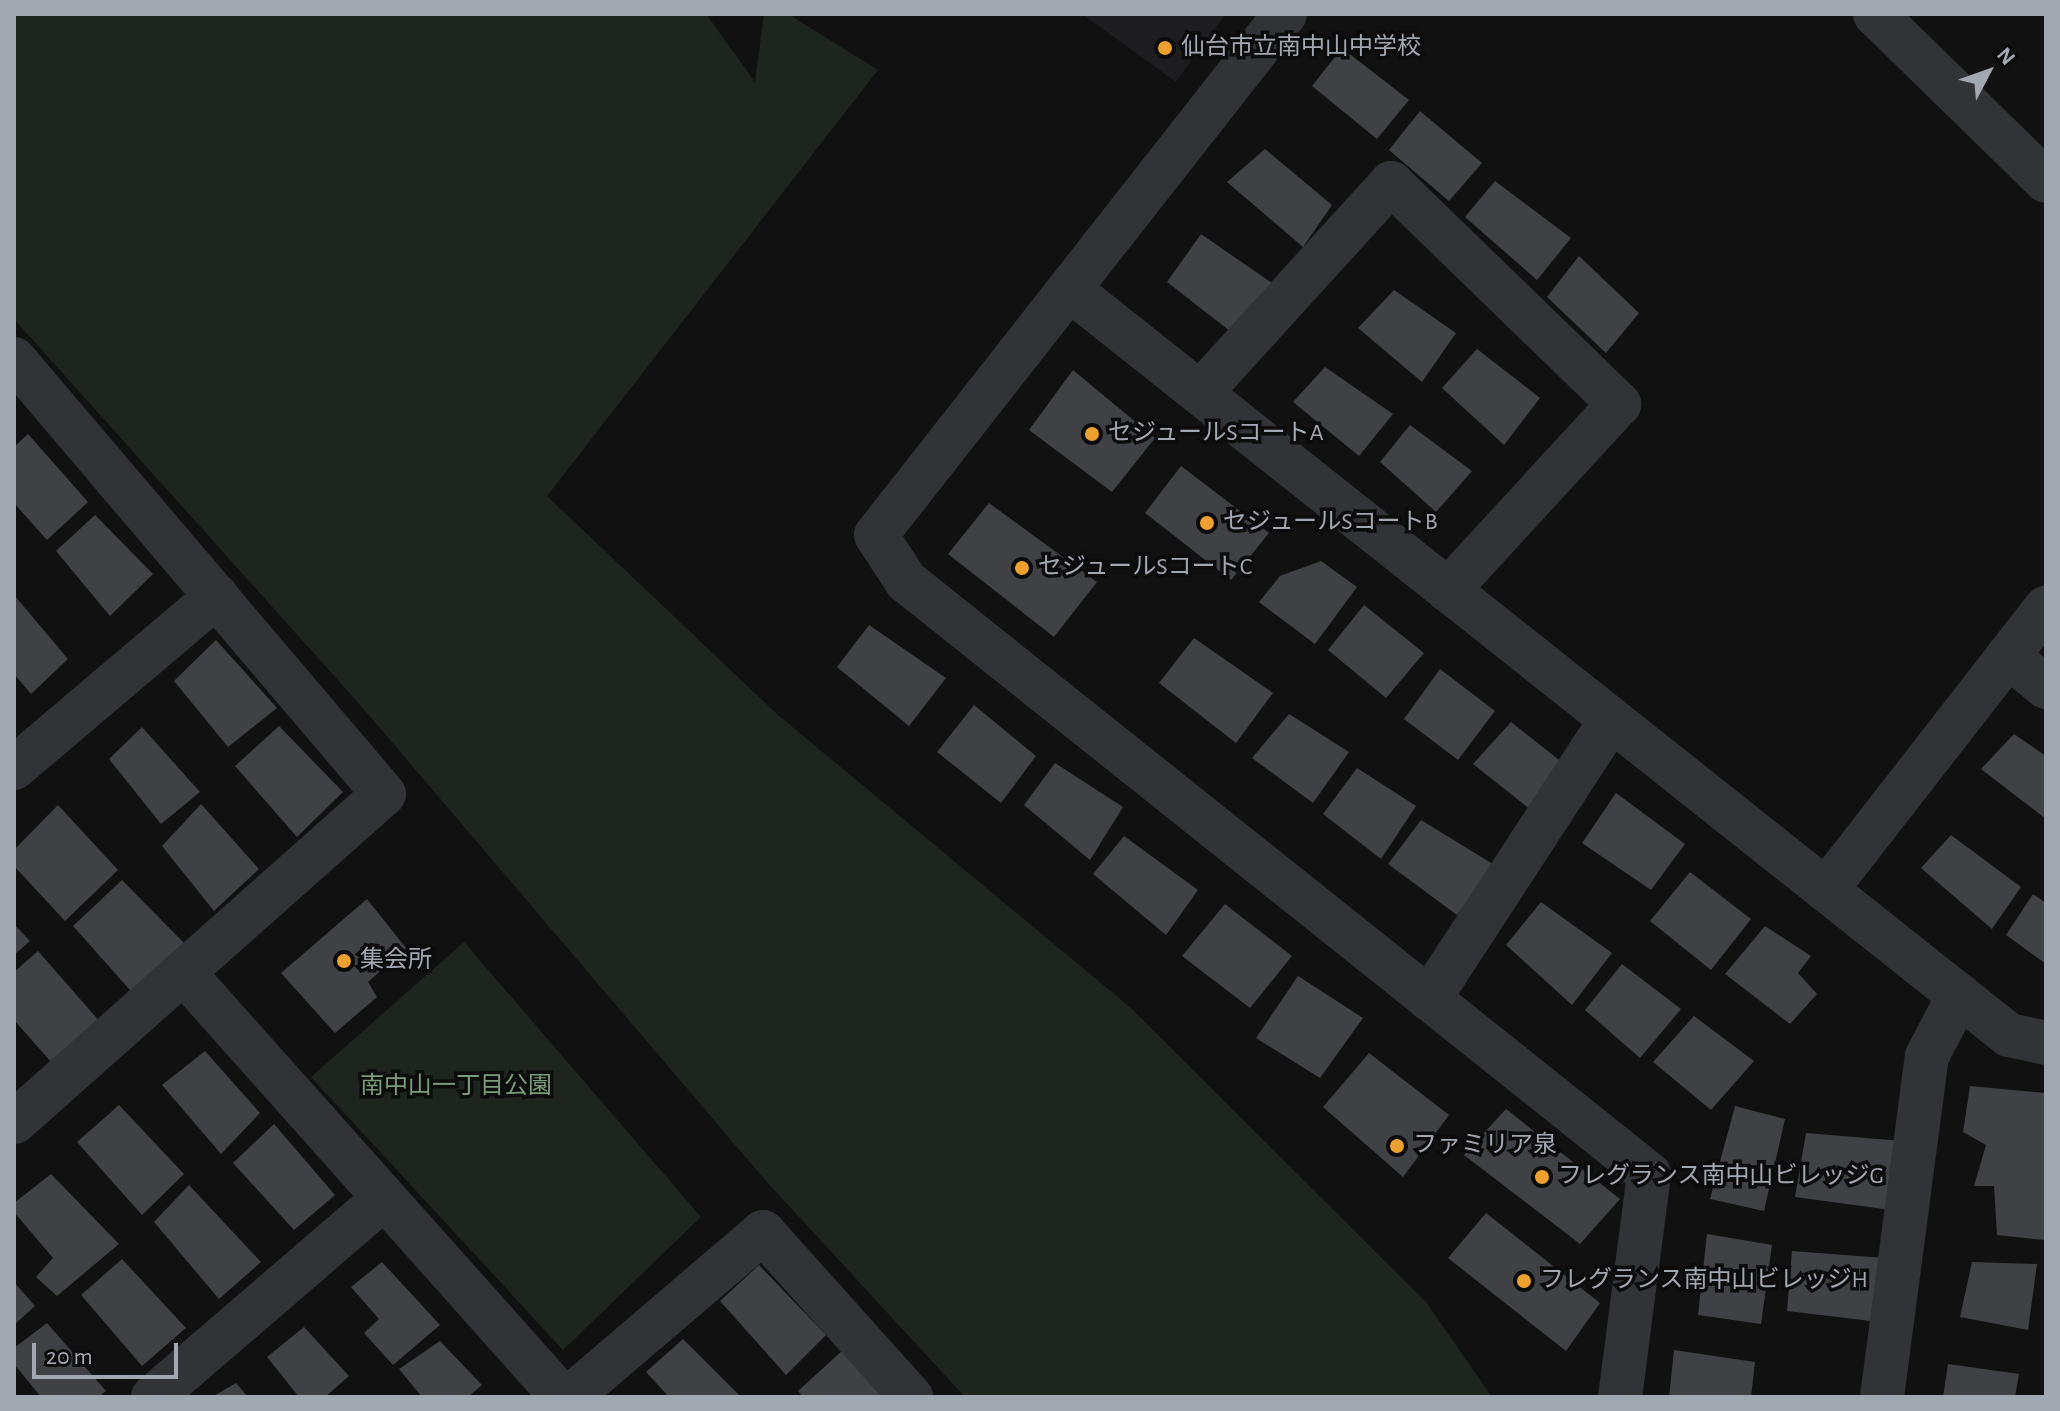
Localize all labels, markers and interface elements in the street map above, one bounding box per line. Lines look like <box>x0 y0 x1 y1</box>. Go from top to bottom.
north arrow <box>1948 32 2028 112</box>
place label: 仙台市立南中山中学校 <box>1181 34 1421 62</box>
marker: 仙台市立南中山中学校 <box>1156 39 1174 57</box>
text: N <box>1993 43 2019 69</box>
place label: セジュールSコートA <box>1108 420 1325 448</box>
marker: セジュールSコートA <box>1083 425 1101 443</box>
place label: セジュールSコートB <box>1223 509 1439 537</box>
marker: セジュールSコートB <box>1198 514 1216 532</box>
place label: セジュールSコートC <box>1038 554 1254 582</box>
marker: セジュールSコートC <box>1013 559 1031 577</box>
place label: 集会所 <box>360 947 432 975</box>
marker: 集会所 <box>335 952 353 970</box>
park label: 南中山一丁目公園 <box>360 1073 552 1101</box>
place label: ファミリア泉 <box>1413 1132 1557 1160</box>
marker: ファミリア泉 <box>1388 1137 1406 1155</box>
place label: フレグランス南中山ビレッジG <box>1558 1163 1884 1191</box>
marker: フレグランス南中山ビレッジG <box>1533 1168 1551 1186</box>
place label: フレグランス南中山ビレッジH <box>1540 1267 1868 1295</box>
marker: フレグランス南中山ビレッジH <box>1515 1272 1533 1290</box>
scale bar <box>36 1327 182 1377</box>
text: 20 m <box>46 1345 93 1369</box>

